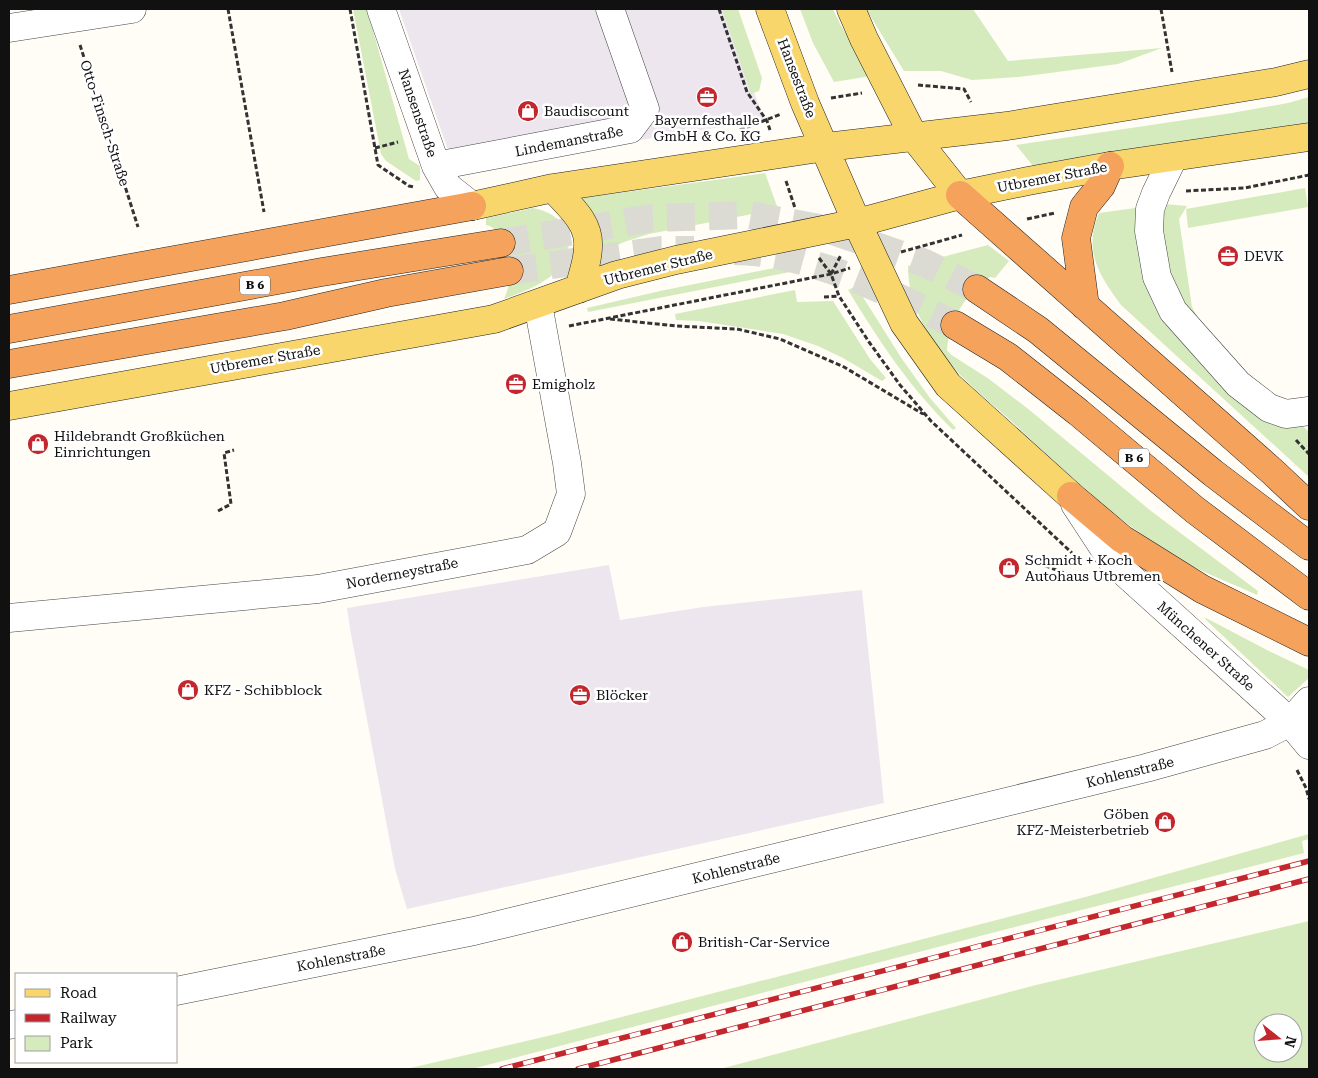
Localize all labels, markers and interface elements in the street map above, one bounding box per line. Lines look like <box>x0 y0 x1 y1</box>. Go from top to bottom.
street label: Hansestraße <box>774 36 820 120</box>
street label: Otto-Finsch-Straße <box>77 58 133 188</box>
street label: Nansenstraße <box>395 67 441 160</box>
office icon: Bayernfesthalle GmbH & Co. KG <box>695 85 719 109</box>
shop icon: Baudiscount <box>516 99 540 123</box>
place label: Baudiscount <box>544 103 629 119</box>
place label: Bayernfesthalle GmbH & Co. KG <box>653 112 761 144</box>
street label: Lindemanstraße <box>514 123 625 159</box>
street label: Utbremer Straße <box>996 158 1109 196</box>
office icon: DEVK <box>1216 244 1240 268</box>
street label: Utbremer Straße <box>602 246 715 288</box>
place label: DEVK <box>1244 248 1284 264</box>
road number: B 6 <box>240 276 270 294</box>
street label: Utbremer Straße <box>209 341 322 377</box>
office icon: Emigholz <box>504 372 528 396</box>
place label: Emigholz <box>532 376 595 392</box>
place label: Hildebrandt Großküchen Einrichtungen <box>54 428 225 460</box>
shop icon: Hildebrandt Großküchen Einrichtungen <box>26 432 50 456</box>
road number: B 6 <box>1119 448 1149 468</box>
place label: Schmidt + Koch Autohaus Utbremen <box>1025 552 1161 584</box>
street label: Norderneystraße <box>345 554 460 592</box>
shop icon: Schmidt + Koch Autohaus Utbremen <box>997 556 1021 580</box>
street label: Münchener Straße <box>1154 598 1258 694</box>
shop icon: KFZ - Schibblock <box>176 678 200 702</box>
place label: KFZ - Schibblock <box>204 682 322 698</box>
office icon: Blöcker <box>568 683 592 707</box>
place label: Blöcker <box>596 687 648 703</box>
street label: Kohlenstraße <box>1084 753 1176 791</box>
place label: Göben KFZ-Meisterbetrieb <box>1016 806 1149 838</box>
shop icon: Göben KFZ-Meisterbetrieb <box>1153 810 1177 834</box>
street label: Kohlenstraße <box>690 849 782 887</box>
shop icon: British-Car-Service <box>670 930 694 954</box>
place label: British-Car-Service <box>698 934 830 950</box>
street label: Kohlenstraße <box>295 942 387 974</box>
legend <box>15 973 178 1063</box>
text: Road <box>60 984 97 1002</box>
text: Railway <box>60 1009 117 1027</box>
north arrow <box>1253 1013 1303 1063</box>
text: Park <box>60 1034 94 1052</box>
text: N <box>1281 1034 1300 1050</box>

